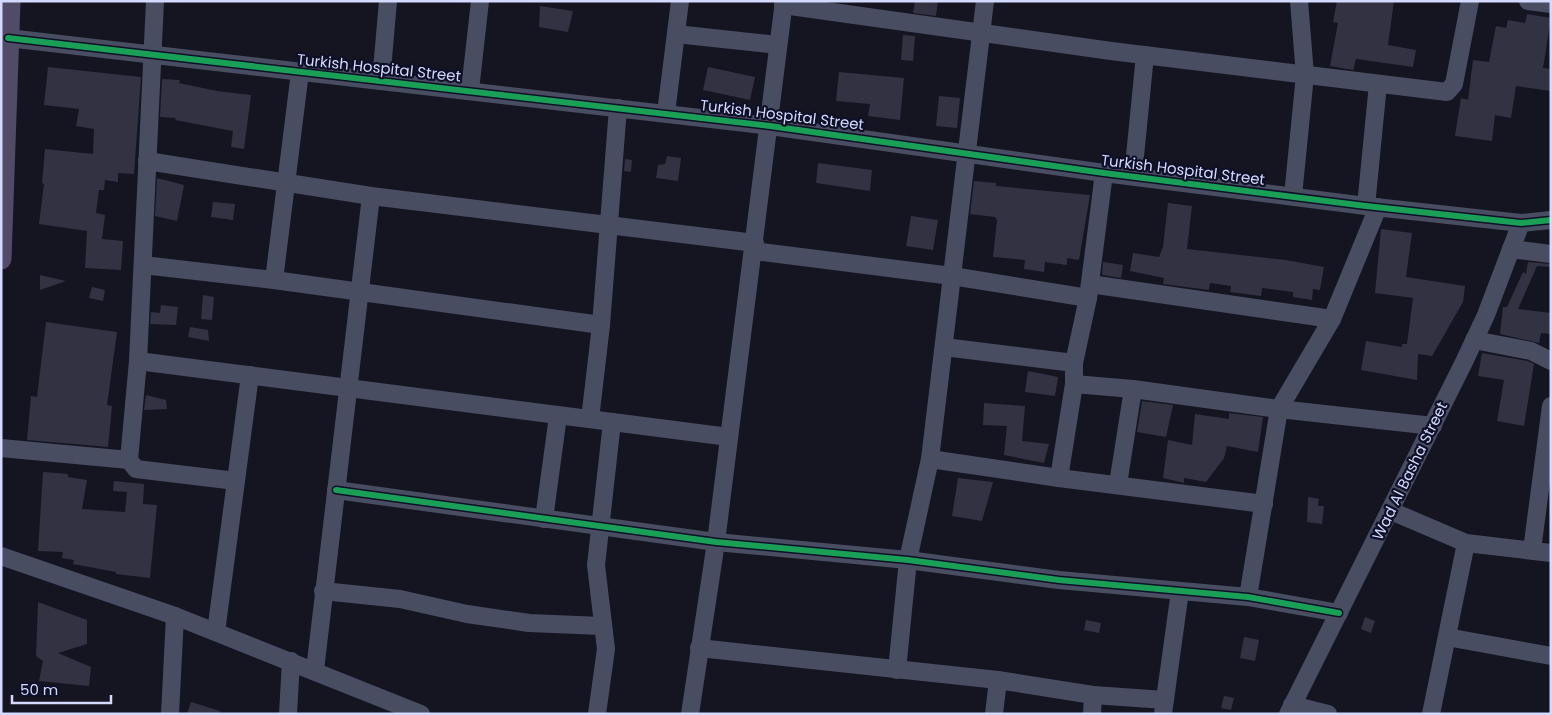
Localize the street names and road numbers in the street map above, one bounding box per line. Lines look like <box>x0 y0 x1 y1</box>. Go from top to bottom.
street label: Turkish Hospital Street <box>296 48 462 87</box>
street label: Turkish Hospital Street <box>699 94 865 135</box>
street label: Turkish Hospital Street <box>1100 149 1266 190</box>
street label: Wad Al Basha Street <box>1367 398 1452 543</box>

